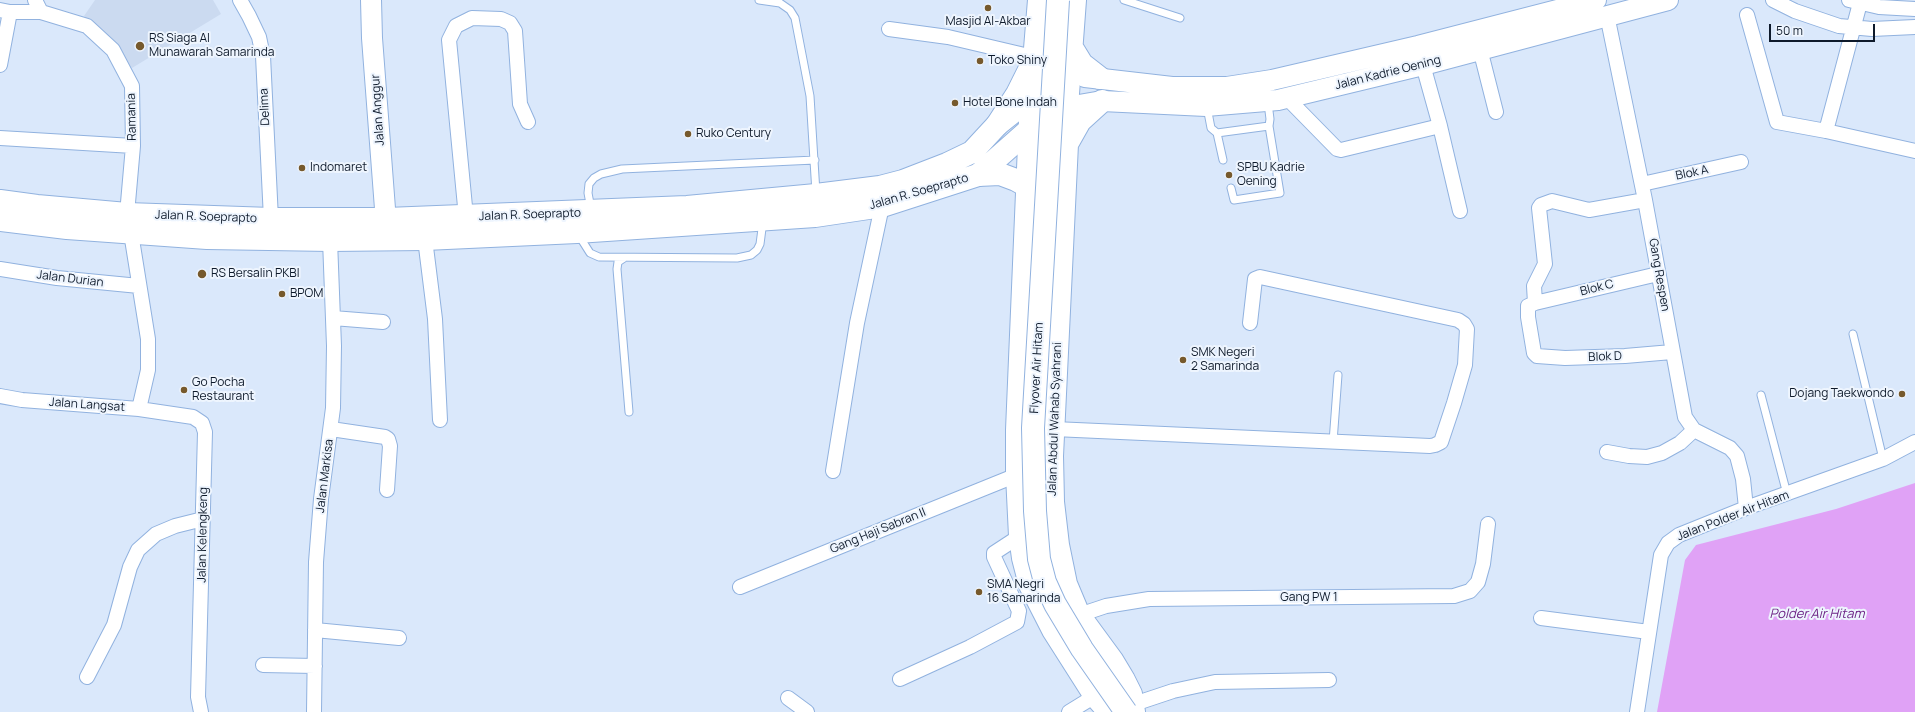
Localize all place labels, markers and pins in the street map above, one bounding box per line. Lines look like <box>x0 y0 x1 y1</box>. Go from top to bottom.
marker: Masjid Al-Akbar <box>983 3 993 13</box>
place label: Masjid Al-Akbar <box>945 15 1031 29</box>
place label: RS Siaga Al Munawarah Samarinda <box>149 32 274 60</box>
marker: RS Siaga Al Munawarah Samarinda <box>134 40 146 52</box>
place label: Toko Shiny <box>988 54 1047 68</box>
marker: Toko Shiny <box>975 56 985 66</box>
place label: Hotel Bone Indah <box>963 96 1057 110</box>
marker: Hotel Bone Indah <box>950 98 960 108</box>
place label: Ruko Century <box>696 127 771 141</box>
marker: Ruko Century <box>683 129 693 139</box>
place label: Indomaret <box>310 161 367 175</box>
place label: SPBU Kadrie Oening <box>1237 161 1305 189</box>
marker: Indomaret <box>297 163 307 173</box>
marker: SPBU Kadrie Oening <box>1224 170 1234 180</box>
place label: RS Bersalin PKBI <box>211 267 299 281</box>
marker: RS Bersalin PKBI <box>196 268 208 280</box>
place label: BPOM <box>290 287 323 301</box>
marker: BPOM <box>277 289 287 299</box>
place label: SMK Negeri 2 Samarinda <box>1191 346 1259 374</box>
marker: SMK Negeri 2 Samarinda <box>1178 355 1188 365</box>
place label: Go Pocha Restaurant <box>192 376 254 404</box>
marker: Go Pocha Restaurant <box>179 385 189 395</box>
place label: Dojang Taekwondo <box>1789 387 1894 401</box>
marker: Dojang Taekwondo <box>1897 389 1907 399</box>
place label: SMA Negri 16 Samarinda <box>987 578 1060 606</box>
marker: SMA Negri 16 Samarinda <box>974 587 984 597</box>

